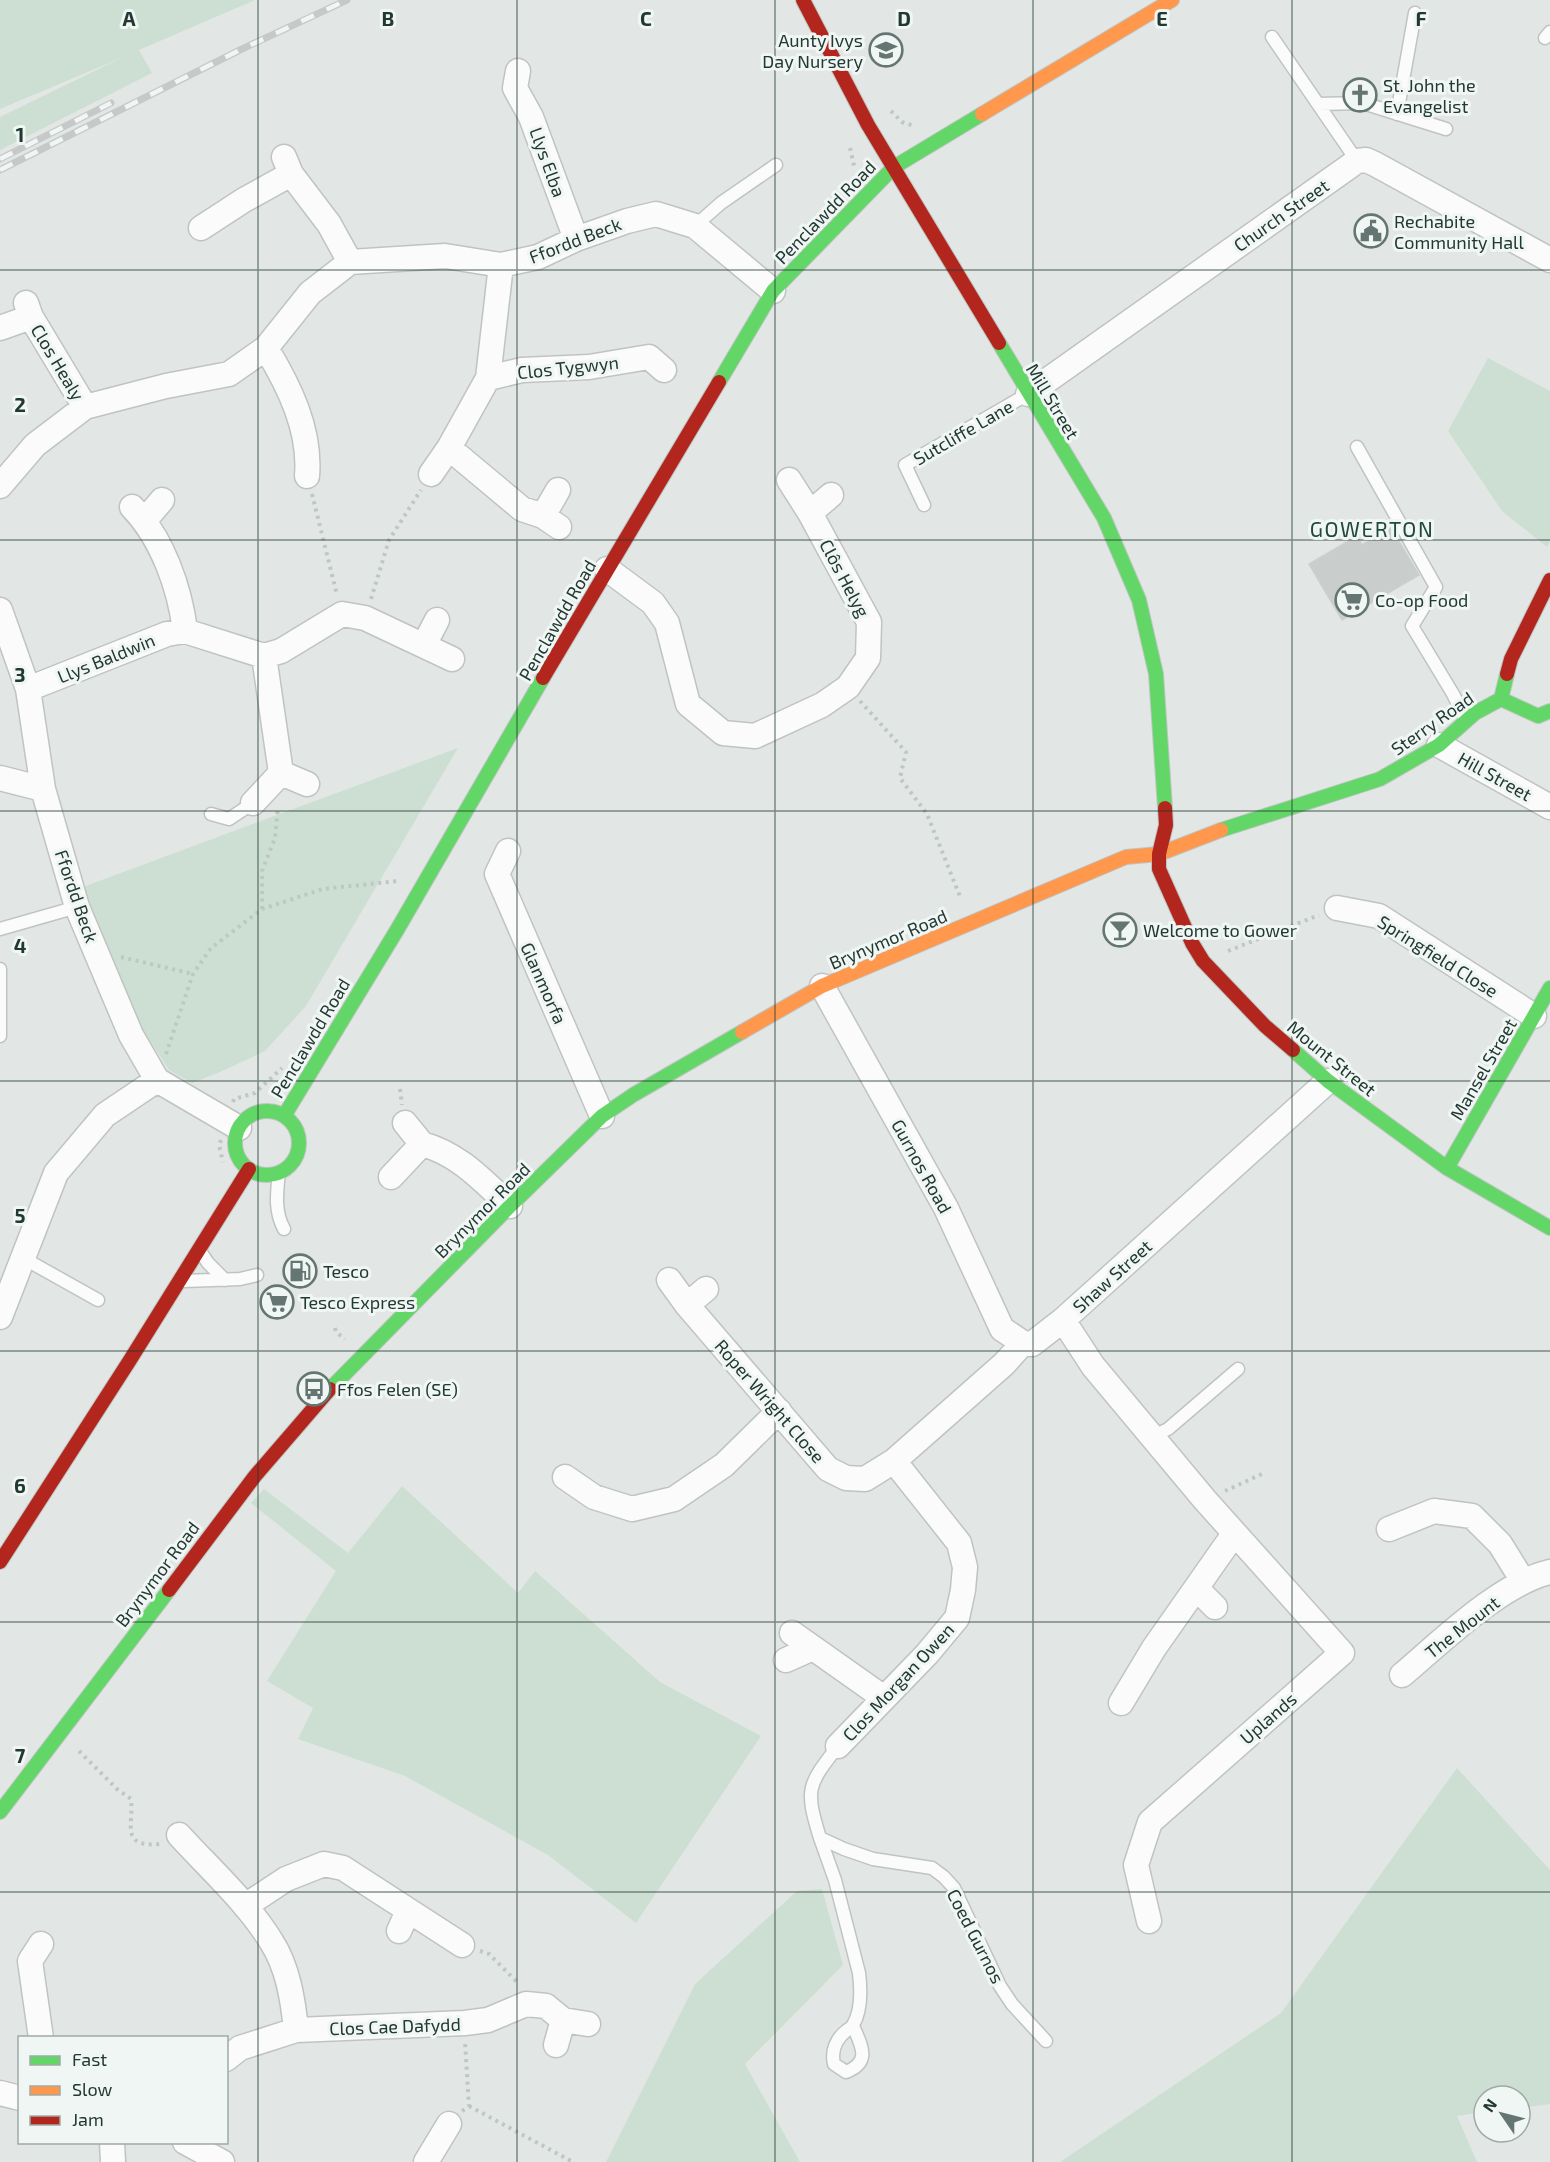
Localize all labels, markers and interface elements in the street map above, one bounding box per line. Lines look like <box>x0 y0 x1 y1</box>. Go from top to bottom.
text: A <box>122 6 136 30</box>
text: B <box>382 6 394 30</box>
text: C <box>640 6 652 30</box>
text: D <box>897 6 911 30</box>
text: E <box>1156 6 1168 30</box>
text: F <box>1415 6 1427 30</box>
place label: Aunty Ivys Day Nursery <box>762 29 863 72</box>
school or university icon: Aunty Ivys Day Nursery <box>868 32 904 68</box>
place label: St. John the Evangelist <box>1383 74 1476 117</box>
church icon: St. John the Evangelist <box>1342 77 1378 113</box>
text: 1 <box>16 122 24 146</box>
street label: Llys Elba <box>525 124 571 200</box>
street label: Penclawdd Road <box>770 156 880 268</box>
street label: Church Street <box>1229 174 1333 256</box>
place label: Rechabite Community Hall <box>1394 210 1524 253</box>
street label: Ffordd Beck <box>526 212 624 268</box>
public building icon: Rechabite Community Hall <box>1353 213 1389 249</box>
street label: Clos Healy <box>27 320 90 405</box>
street label: Clos Tygwyn <box>516 351 620 383</box>
street label: Mill Street <box>1022 359 1084 443</box>
text: 2 <box>14 392 26 416</box>
street label: Sutcliffe Lane <box>909 395 1017 469</box>
district label: GOWERTON <box>1310 516 1434 541</box>
street label: Clôs Helyg <box>815 535 875 621</box>
street label: Penclawdd Road <box>514 556 600 684</box>
supermarket icon: Co-op Food <box>1334 582 1370 618</box>
place label: Co-op Food <box>1375 589 1468 611</box>
street label: Llys Baldwin <box>54 628 158 688</box>
text: 3 <box>14 662 26 686</box>
street label: Sterry Road <box>1387 687 1477 759</box>
street label: Hill Street <box>1454 747 1536 805</box>
street label: Ffordd Beck <box>51 847 103 945</box>
street label: Brynymor Road <box>826 904 950 974</box>
street label: Springfield Close <box>1374 910 1502 1002</box>
bar icon: Welcome to Gower <box>1102 912 1138 948</box>
place label: Welcome to Gower <box>1143 919 1297 941</box>
text: 4 <box>14 933 27 957</box>
street label: Glanmorfa <box>516 939 572 1027</box>
street label: Penclawdd Road <box>266 974 354 1102</box>
street label: Mansel Street <box>1445 1014 1521 1124</box>
street label: Mount Street <box>1283 1016 1381 1101</box>
street label: Gurnos Road <box>887 1115 957 1217</box>
street label: Brynymor Road <box>430 1158 534 1262</box>
text: 5 <box>14 1203 26 1227</box>
street label: Shaw Street <box>1068 1235 1156 1317</box>
fuel station icon: Tesco <box>282 1253 318 1289</box>
place label: Tesco <box>323 1260 369 1282</box>
supermarket icon: Tesco Express <box>259 1284 295 1320</box>
place label: Tesco Express <box>300 1291 415 1313</box>
street label: Roper Wright Close <box>710 1335 830 1467</box>
bus stop icon: Ffos Felen (SE) <box>296 1371 332 1407</box>
place label: Ffos Felen (SE) <box>337 1378 458 1400</box>
text: 6 <box>14 1473 26 1497</box>
street label: Brynymor Road <box>110 1517 204 1631</box>
street label: The Mount <box>1420 1591 1504 1663</box>
street label: Clos Morgan Owen <box>838 1618 958 1746</box>
street label: Uplands <box>1235 1688 1301 1748</box>
text: 7 <box>15 1743 26 1767</box>
street label: Coed Gurnos <box>943 1885 1009 1987</box>
street label: Clos Cae Dafydd <box>329 2013 461 2039</box>
legend <box>18 2036 228 2144</box>
text: Fast <box>72 2048 107 2070</box>
text: Slow <box>72 2078 113 2100</box>
north arrow <box>1472 2084 1532 2144</box>
text: N <box>1478 2095 1500 2115</box>
text: Jam <box>72 2108 104 2130</box>

